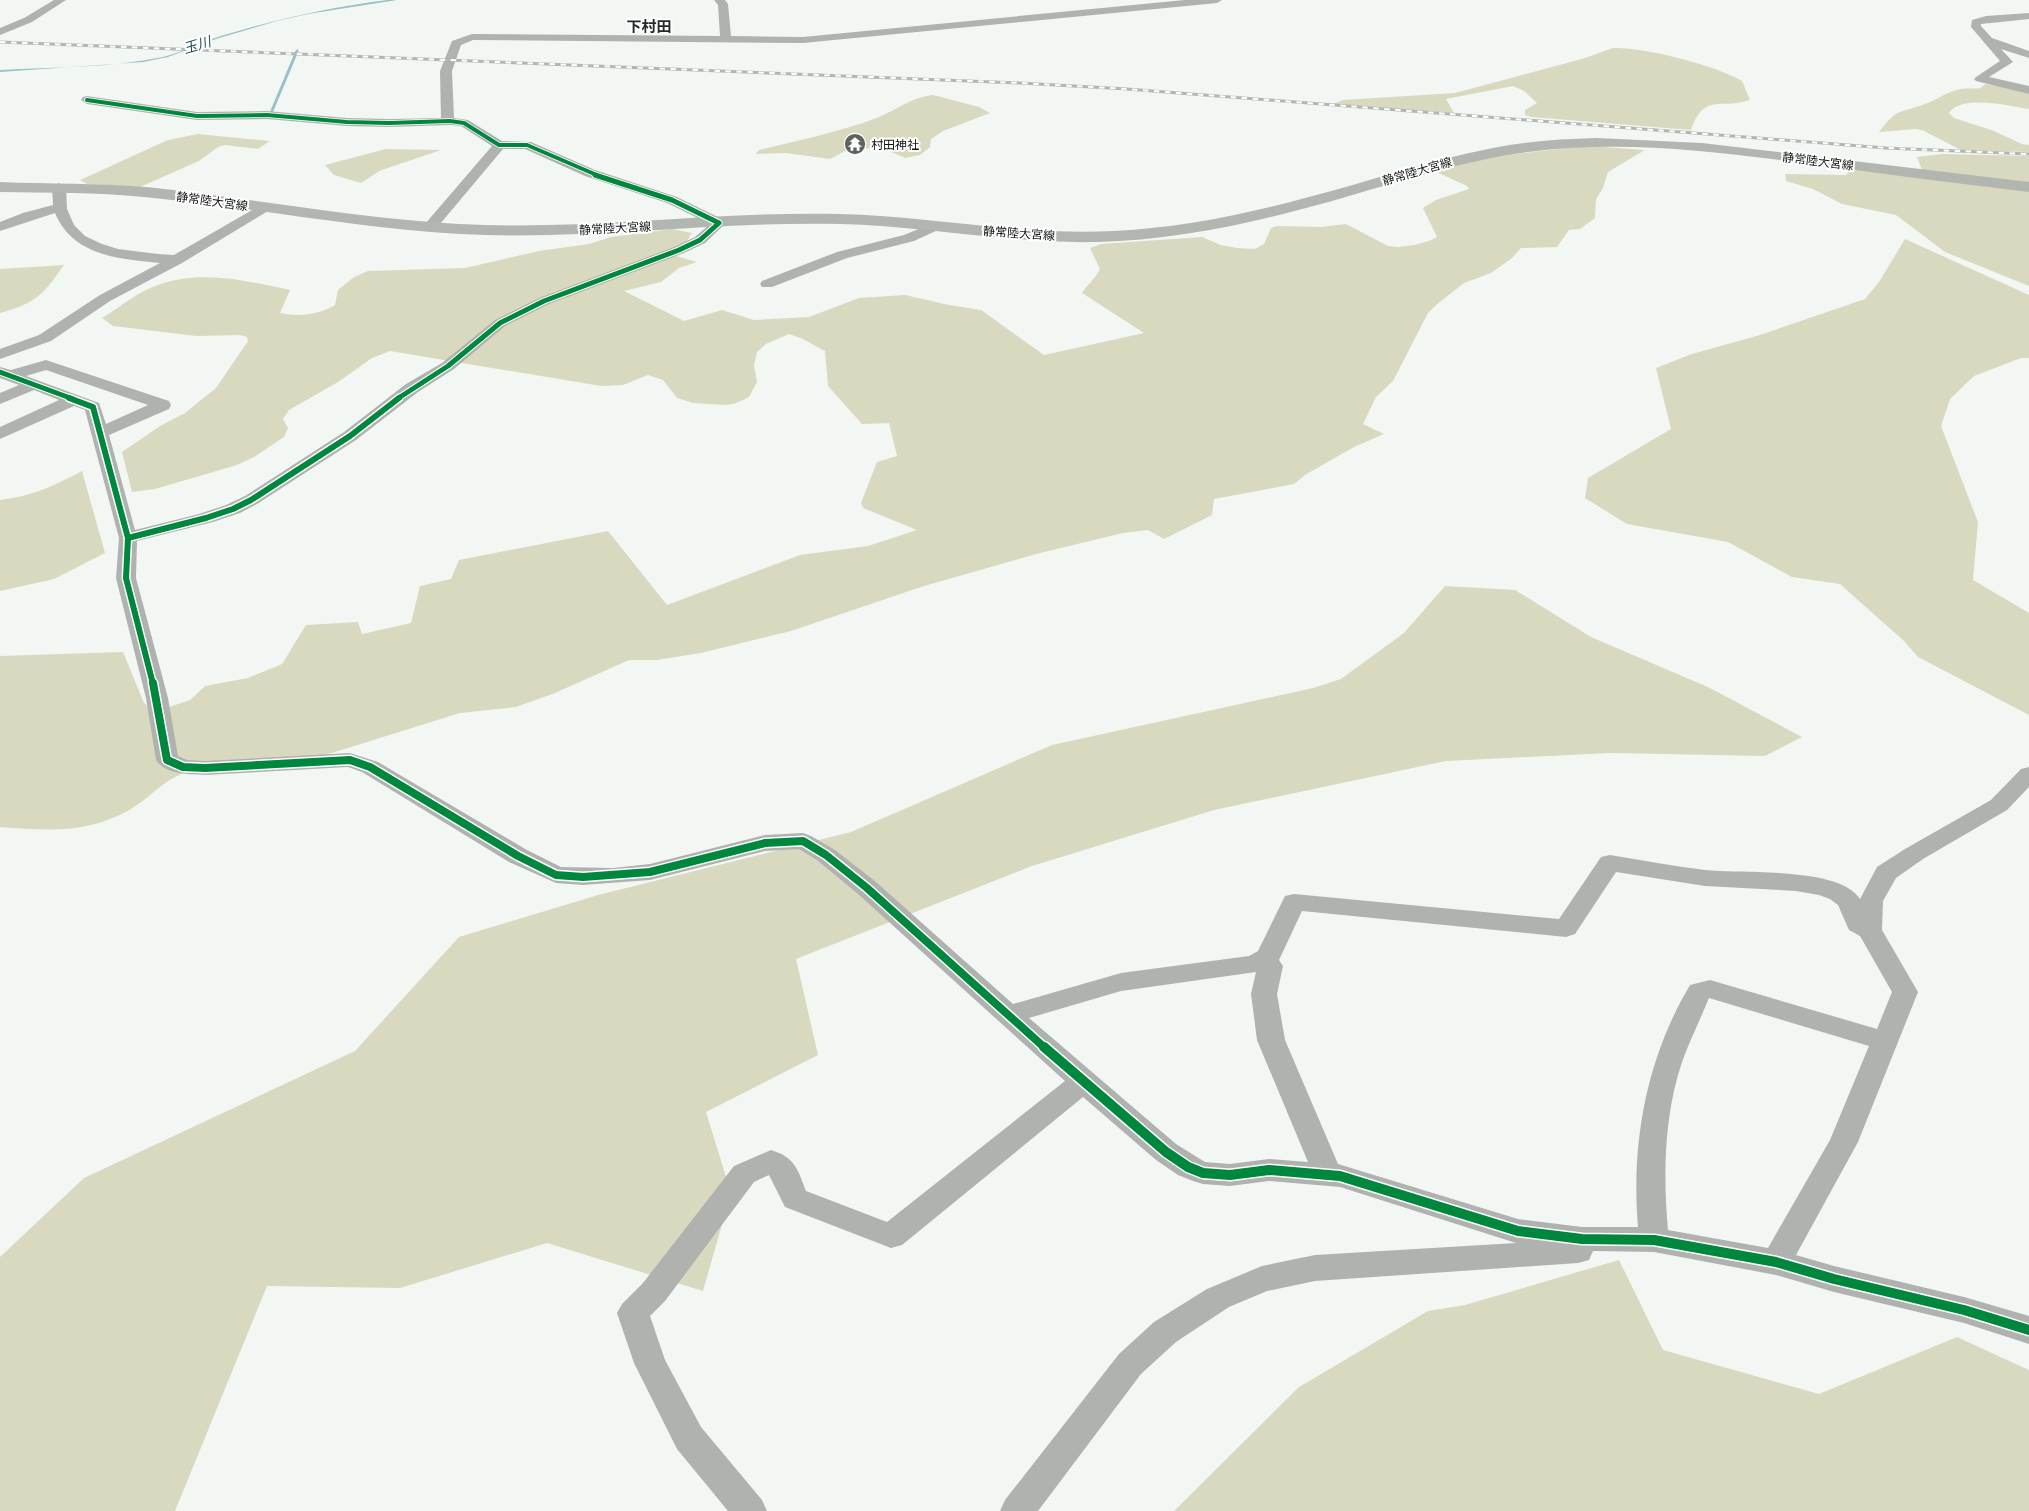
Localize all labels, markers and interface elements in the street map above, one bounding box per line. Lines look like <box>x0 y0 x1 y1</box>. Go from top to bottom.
district label: 下村田 <box>626 17 672 36</box>
water label: 玉川 <box>181 32 215 58</box>
temple icon: 村田神社 <box>843 132 867 156</box>
place label: 村田神社 <box>871 137 919 152</box>
street label: 静常陸大宮線 <box>1781 149 1855 173</box>
street label: 静常陸大宮線 <box>1380 154 1454 188</box>
street label: 静常陸大宮線 <box>175 189 249 213</box>
street label: 静常陸大宮線 <box>579 219 651 237</box>
street label: 静常陸大宮線 <box>983 223 1055 243</box>

